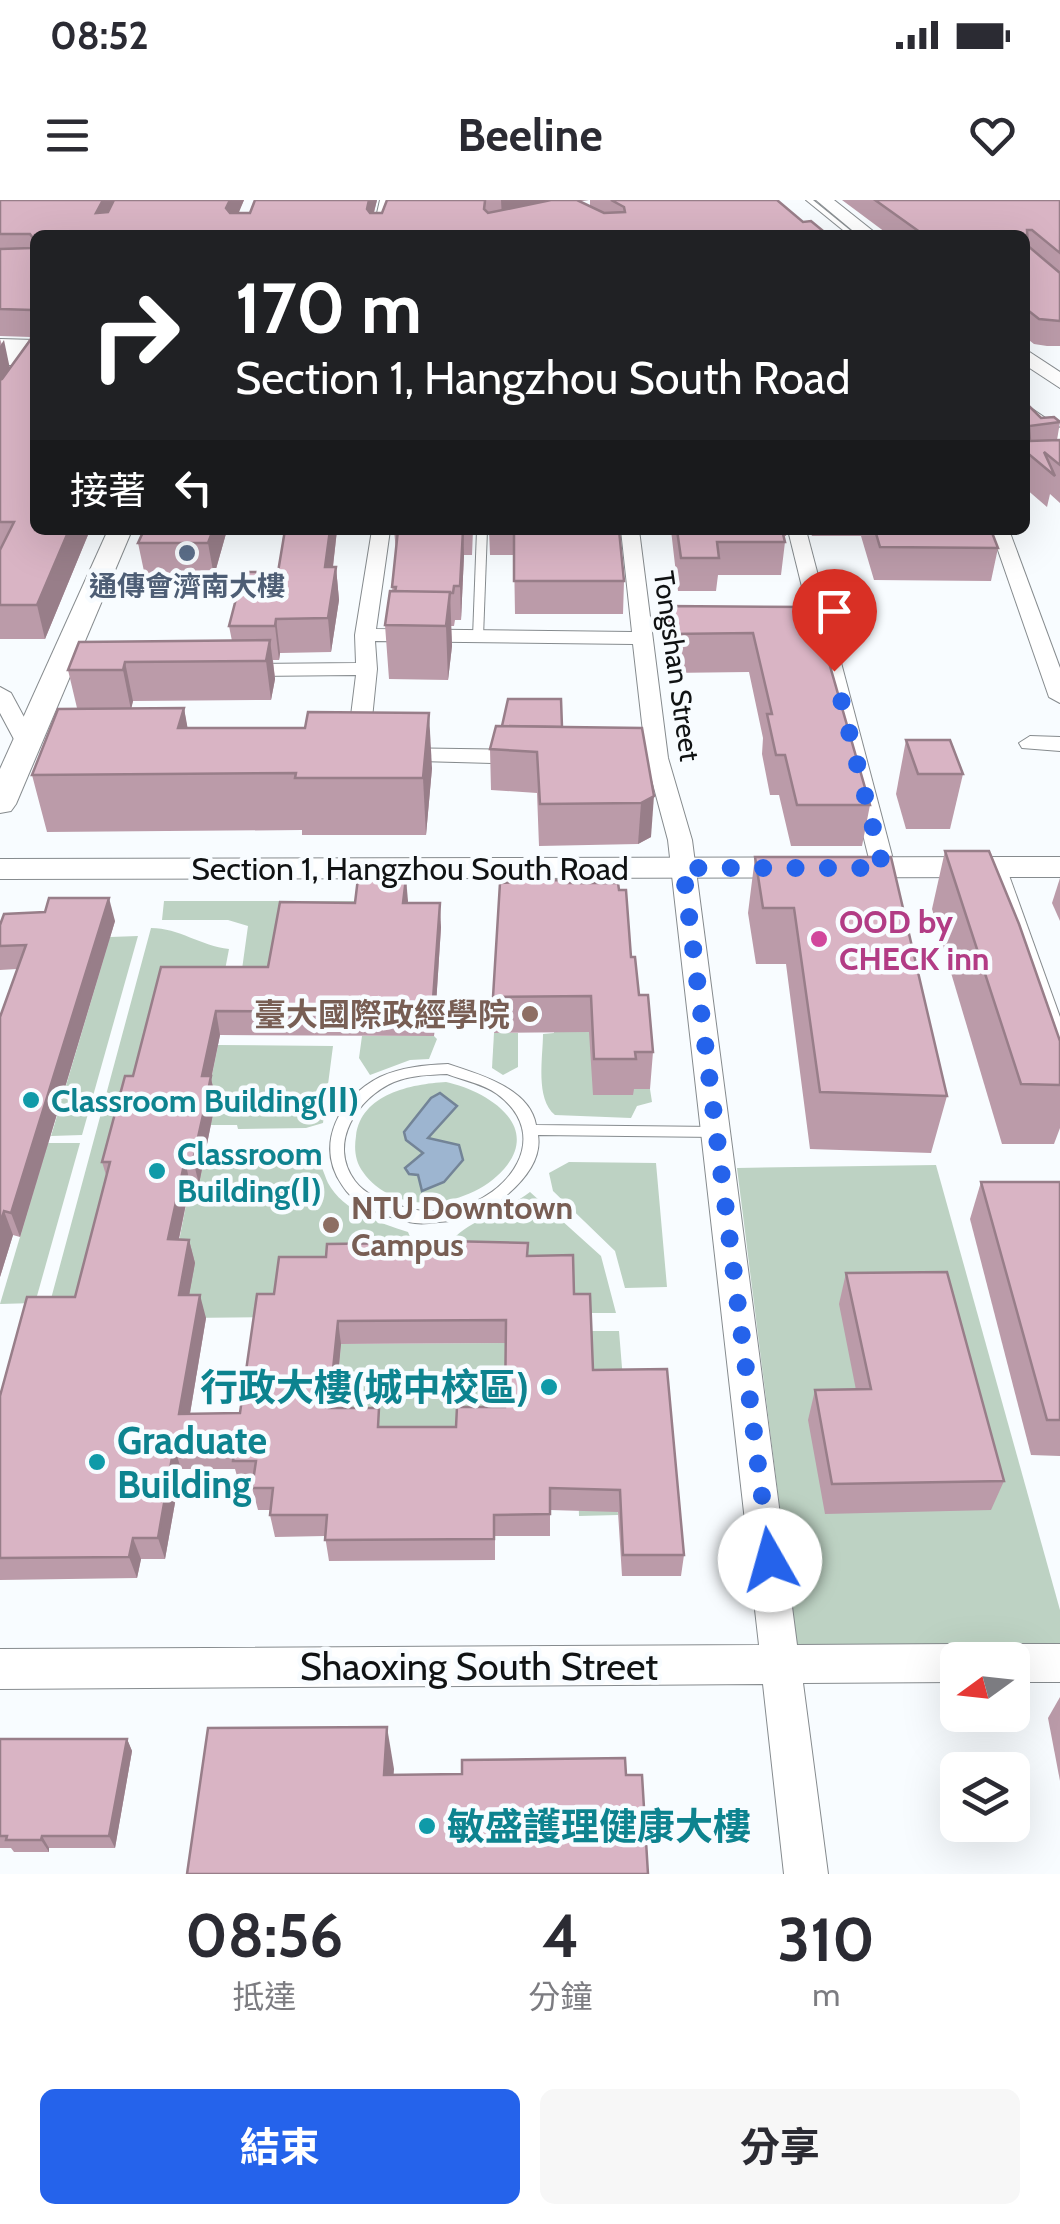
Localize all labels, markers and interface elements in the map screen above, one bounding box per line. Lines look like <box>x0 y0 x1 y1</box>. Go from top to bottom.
text: 08:52 <box>50 12 149 59</box>
icon: menu <box>40 108 95 163</box>
text: Beeline <box>457 108 603 162</box>
icon: heart <box>965 108 1020 163</box>
text: 170 m <box>235 265 422 351</box>
icon: right <box>70 270 200 400</box>
text: Section 1, Hangzhou South Road <box>235 351 850 405</box>
icon: left <box>166 460 221 515</box>
text: 接著 <box>70 467 146 514</box>
marker: 通傳會濟南大樓 <box>176 542 198 564</box>
place label: 通傳會濟南大樓 <box>89 569 285 603</box>
street label: Tongshan Street <box>647 569 707 763</box>
pin <box>792 569 877 672</box>
icon: arrive <box>807 584 862 639</box>
street label: Section 1, Hangzhou South Road <box>191 849 629 888</box>
place label: OOD by CHECK inn <box>839 902 990 978</box>
marker: OOD by CHECK inn <box>808 928 830 950</box>
place label: 臺大國際政經學院 <box>254 995 510 1034</box>
marker: 臺大國際政經學院 <box>519 1003 541 1025</box>
place label: Classroom Building(ΙΙ) <box>51 1081 359 1120</box>
marker: Classroom Building(ΙΙ) <box>20 1089 42 1111</box>
place label: Classroom Building(Ι) <box>177 1134 322 1210</box>
marker: Classroom Building(Ι) <box>146 1160 168 1182</box>
place label: NTU Downtown Campus <box>351 1188 573 1264</box>
marker: NTU Downtown Campus <box>320 1214 342 1236</box>
place label: 行政大樓(城中校區) <box>200 1364 529 1411</box>
marker: 行政大樓(城中校區) <box>538 1376 560 1398</box>
place label: Graduate Building <box>117 1417 267 1508</box>
marker: Graduate Building <box>86 1451 108 1473</box>
position arrow <box>718 1508 822 1612</box>
north arrow <box>940 1642 1030 1732</box>
map controls <box>940 1642 1030 1842</box>
street label: Shaoxing South Street <box>300 1643 658 1690</box>
button: layers <box>940 1752 1030 1842</box>
place label: 敏盛護理健康大樓 <box>447 1803 751 1850</box>
marker: 敏盛護理健康大樓 <box>416 1815 438 1837</box>
text: 08:56 <box>185 1899 343 1972</box>
text: 4 <box>542 1899 579 1972</box>
text: 310 <box>778 1903 875 1976</box>
text: m <box>812 1975 840 2014</box>
text: 抵達 <box>232 1977 296 2016</box>
text: 分鐘 <box>529 1977 593 2016</box>
button: 結束 <box>40 2089 520 2204</box>
button: 分享 <box>540 2089 1020 2204</box>

